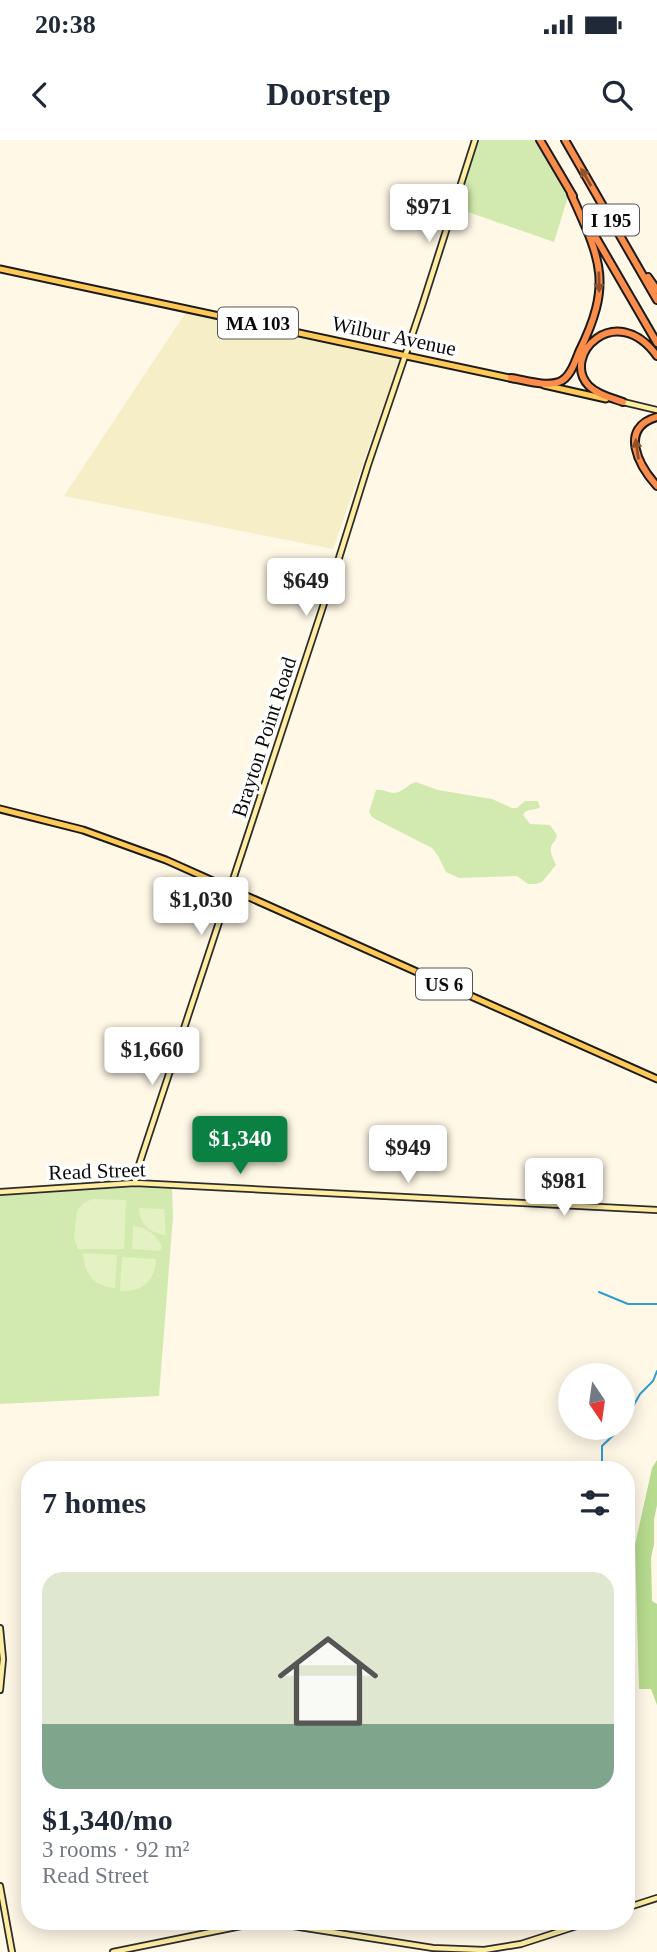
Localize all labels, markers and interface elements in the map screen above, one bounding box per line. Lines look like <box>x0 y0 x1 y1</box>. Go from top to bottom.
text: 20:38 <box>35 10 96 39</box>
icon: back <box>21 76 59 114</box>
text: Doorstep <box>266 76 391 112</box>
icon: search <box>598 76 636 114</box>
one-way arrow <box>580 167 592 186</box>
pin: $971 <box>388 184 470 244</box>
text: $971 <box>406 194 452 219</box>
road number: I 195 <box>583 204 639 236</box>
one-way arrow <box>593 271 605 293</box>
road number: MA 103 <box>218 308 298 338</box>
street label: Wilbur Avenue <box>330 311 458 361</box>
one-way arrow <box>632 438 643 460</box>
pin: $649 <box>265 559 347 618</box>
text: $649 <box>283 568 329 593</box>
street label: Brayton Point Road <box>227 653 301 820</box>
pin: $1,030 <box>144 878 258 937</box>
text: $1,030 <box>169 887 233 912</box>
road number: US 6 <box>416 968 472 1000</box>
pin: $1,660 <box>95 1028 209 1087</box>
text: $1,660 <box>120 1037 184 1062</box>
pin: $1,340 <box>183 1116 297 1176</box>
text: $1,340 <box>208 1126 272 1151</box>
pin: $949 <box>367 1126 449 1185</box>
text: $949 <box>385 1135 431 1160</box>
street label: Read Street <box>48 1157 146 1185</box>
pin: $981 <box>523 1158 605 1218</box>
text: $981 <box>541 1168 587 1193</box>
north arrow <box>558 1363 635 1440</box>
map controls <box>558 1363 635 1440</box>
icon: filters <box>576 1484 614 1522</box>
text: 7 homes <box>42 1486 146 1519</box>
icon: home <box>265 1618 391 1744</box>
text: $1,340/mo <box>42 1803 173 1836</box>
text: 3 rooms · 92 m² <box>42 1837 189 1862</box>
text: Read Street <box>42 1863 149 1888</box>

